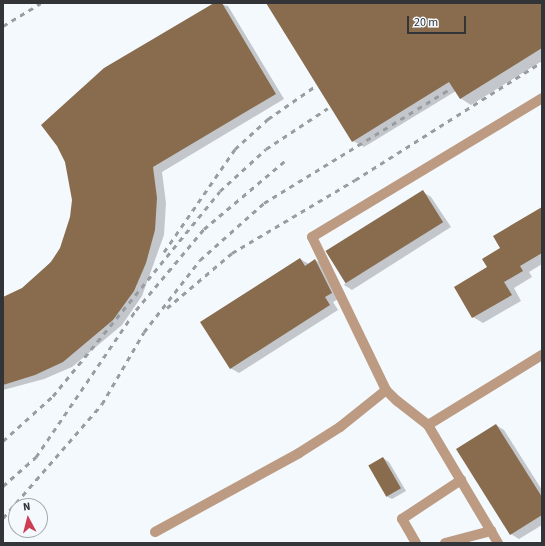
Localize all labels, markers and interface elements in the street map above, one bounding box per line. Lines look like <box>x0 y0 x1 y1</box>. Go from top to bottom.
scale bar <box>409 8 468 34</box>
text: 20 m <box>414 14 438 31</box>
north arrow <box>8 498 48 538</box>
text: N <box>22 499 31 514</box>

